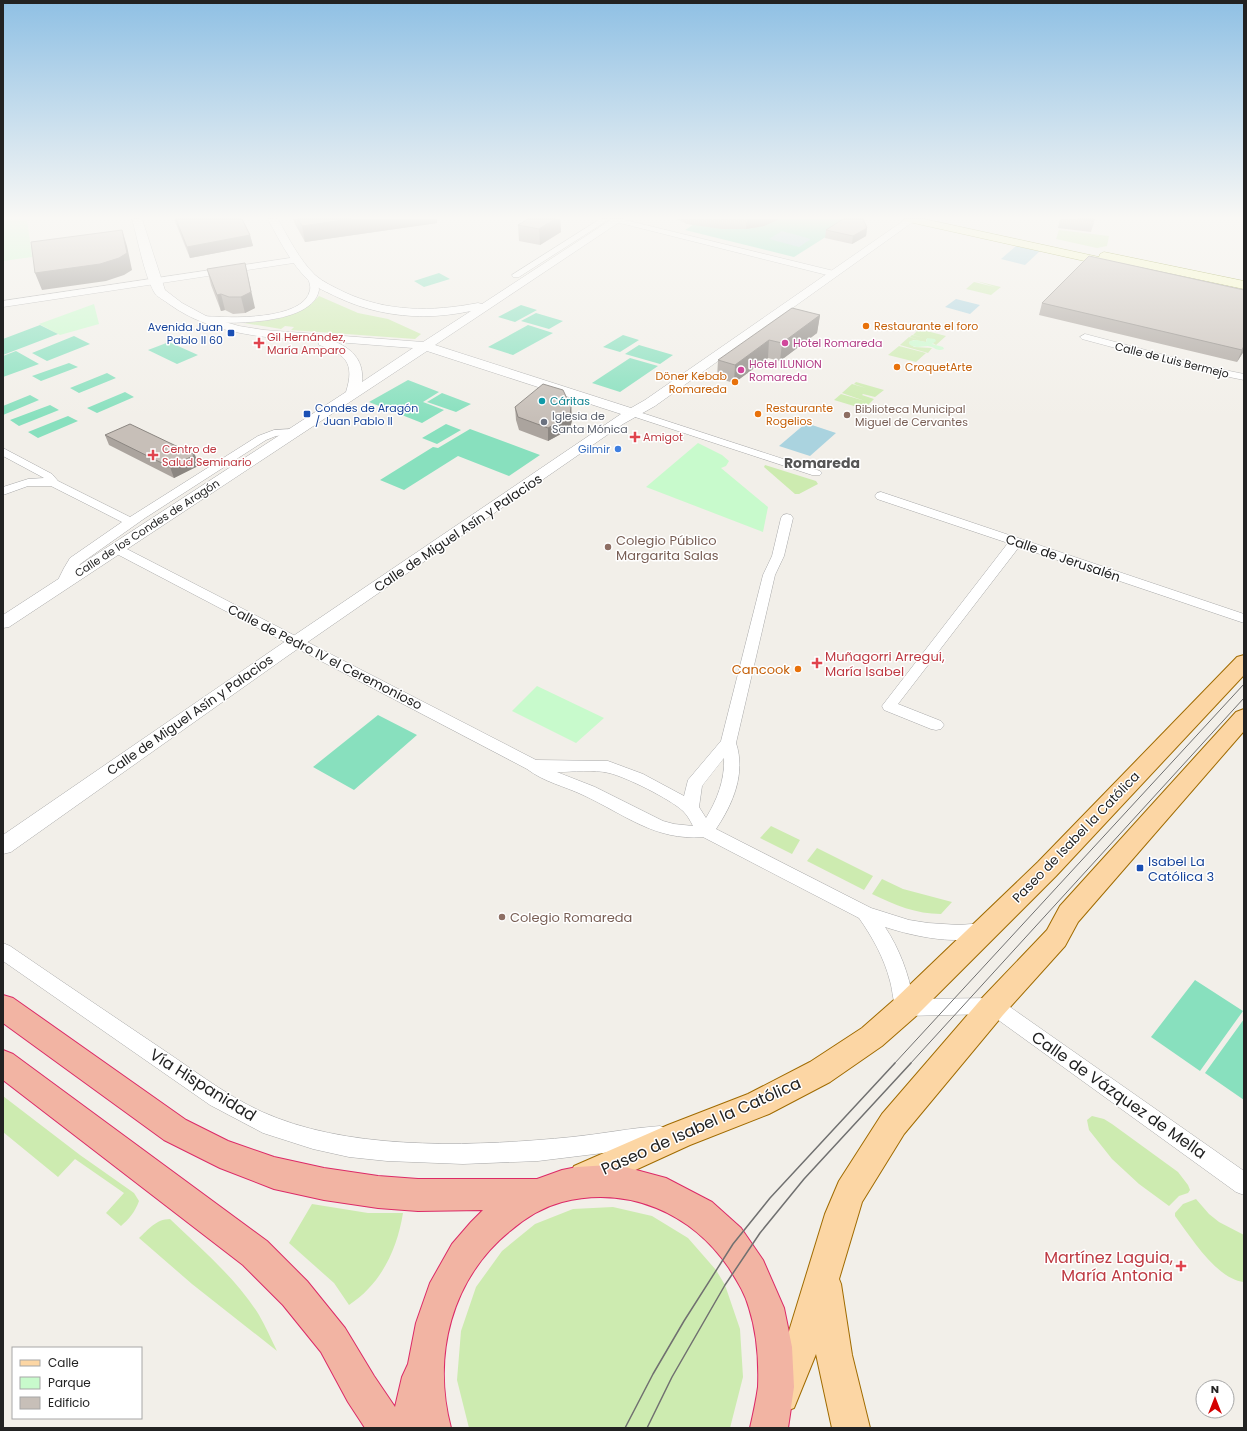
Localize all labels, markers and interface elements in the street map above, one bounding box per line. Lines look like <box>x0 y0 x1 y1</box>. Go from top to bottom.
place label: Restaurante el foro <box>874 318 978 334</box>
place label: Avenida Juan Pablo II 60 <box>148 319 223 348</box>
marker: Restaurante el foro <box>861 321 871 331</box>
marker: Avenida Juan Pablo II 60 <box>226 328 236 338</box>
place label: Gil Hernández, María Amparo <box>267 329 346 358</box>
place label: Hotel Romareda <box>793 335 882 351</box>
marker: Gil Hernández, María Amparo <box>254 338 264 348</box>
marker: Hotel Romareda <box>780 338 790 348</box>
street label: Calle de Luis Bermejo <box>1113 338 1231 382</box>
place label: Hotel ILUNION Romareda <box>749 356 822 385</box>
place label: CroquetArte <box>905 359 972 375</box>
marker: CroquetArte <box>892 362 902 372</box>
marker: Hotel ILUNION Romareda <box>736 365 746 375</box>
place label: Döner Kebab Romareda <box>656 368 727 397</box>
marker: Döner Kebab Romareda <box>730 377 740 387</box>
place label: Cáritas <box>550 393 590 409</box>
marker: Cáritas <box>537 396 547 406</box>
place label: Condes de Aragón / Juan Pablo II <box>315 400 418 429</box>
place label: Restaurante Rogelios <box>766 400 833 429</box>
place label: Biblioteca Municipal Miguel de Cervantes <box>855 401 968 430</box>
place label: Iglesia de Santa Mónica <box>552 408 628 437</box>
marker: Condes de Aragón / Juan Pablo II <box>302 409 312 419</box>
marker: Restaurante Rogelios <box>753 409 763 419</box>
marker: Biblioteca Municipal Miguel de Cervantes <box>842 410 852 420</box>
marker: Iglesia de Santa Mónica <box>539 417 549 427</box>
place label: Amigot <box>643 429 683 445</box>
marker: Amigot <box>630 432 640 442</box>
place label: Centro de Salud Seminario <box>162 441 252 470</box>
place label: Gilmir <box>578 441 610 457</box>
marker: Gilmir <box>613 444 623 454</box>
marker: Centro de Salud Seminario <box>147 449 159 461</box>
district label: Romareda <box>784 453 860 473</box>
street label: Calle de Miguel Asín y Palacios <box>370 469 546 597</box>
street label: Calle de los Condes de Aragón <box>71 475 223 581</box>
street label: Calle de Jerusalén <box>1003 529 1123 587</box>
place label: Colegio Público Margarita Salas <box>616 531 719 565</box>
marker: Colegio Público Margarita Salas <box>603 542 613 552</box>
street label: Calle de Pedro IV el Ceremonioso <box>224 600 426 714</box>
place label: Muñagorri Arregui, María Isabel <box>825 647 945 681</box>
street label: Calle de Miguel Asín y Palacios <box>103 650 277 780</box>
marker: Muñagorri Arregui, María Isabel <box>812 658 822 668</box>
place label: Cancook <box>732 660 790 679</box>
marker: Cancook <box>793 664 803 674</box>
street label: Paseo de Isabel la Católica <box>1008 767 1144 907</box>
place label: Isabel La Católica 3 <box>1148 852 1214 886</box>
marker: Isabel La Católica 3 <box>1135 863 1145 873</box>
place label: Colegio Romareda <box>510 908 632 927</box>
marker: Colegio Romareda <box>497 912 507 922</box>
street label: Calle de Vázquez de Mella <box>1027 1026 1211 1164</box>
street label: Vía Hispanidad <box>145 1043 261 1127</box>
street label: Paseo de Isabel la Católica <box>597 1071 805 1181</box>
place label: Martínez Laguia, María Antonia <box>1044 1246 1173 1287</box>
marker: Martínez Laguia, María Antonia <box>1176 1261 1186 1271</box>
legend <box>12 1347 142 1419</box>
text: Calle <box>48 1354 79 1371</box>
text: Parque <box>48 1374 91 1391</box>
north arrow <box>1195 1379 1235 1419</box>
text: N <box>1211 1381 1219 1397</box>
text: Edificio <box>48 1394 90 1411</box>

